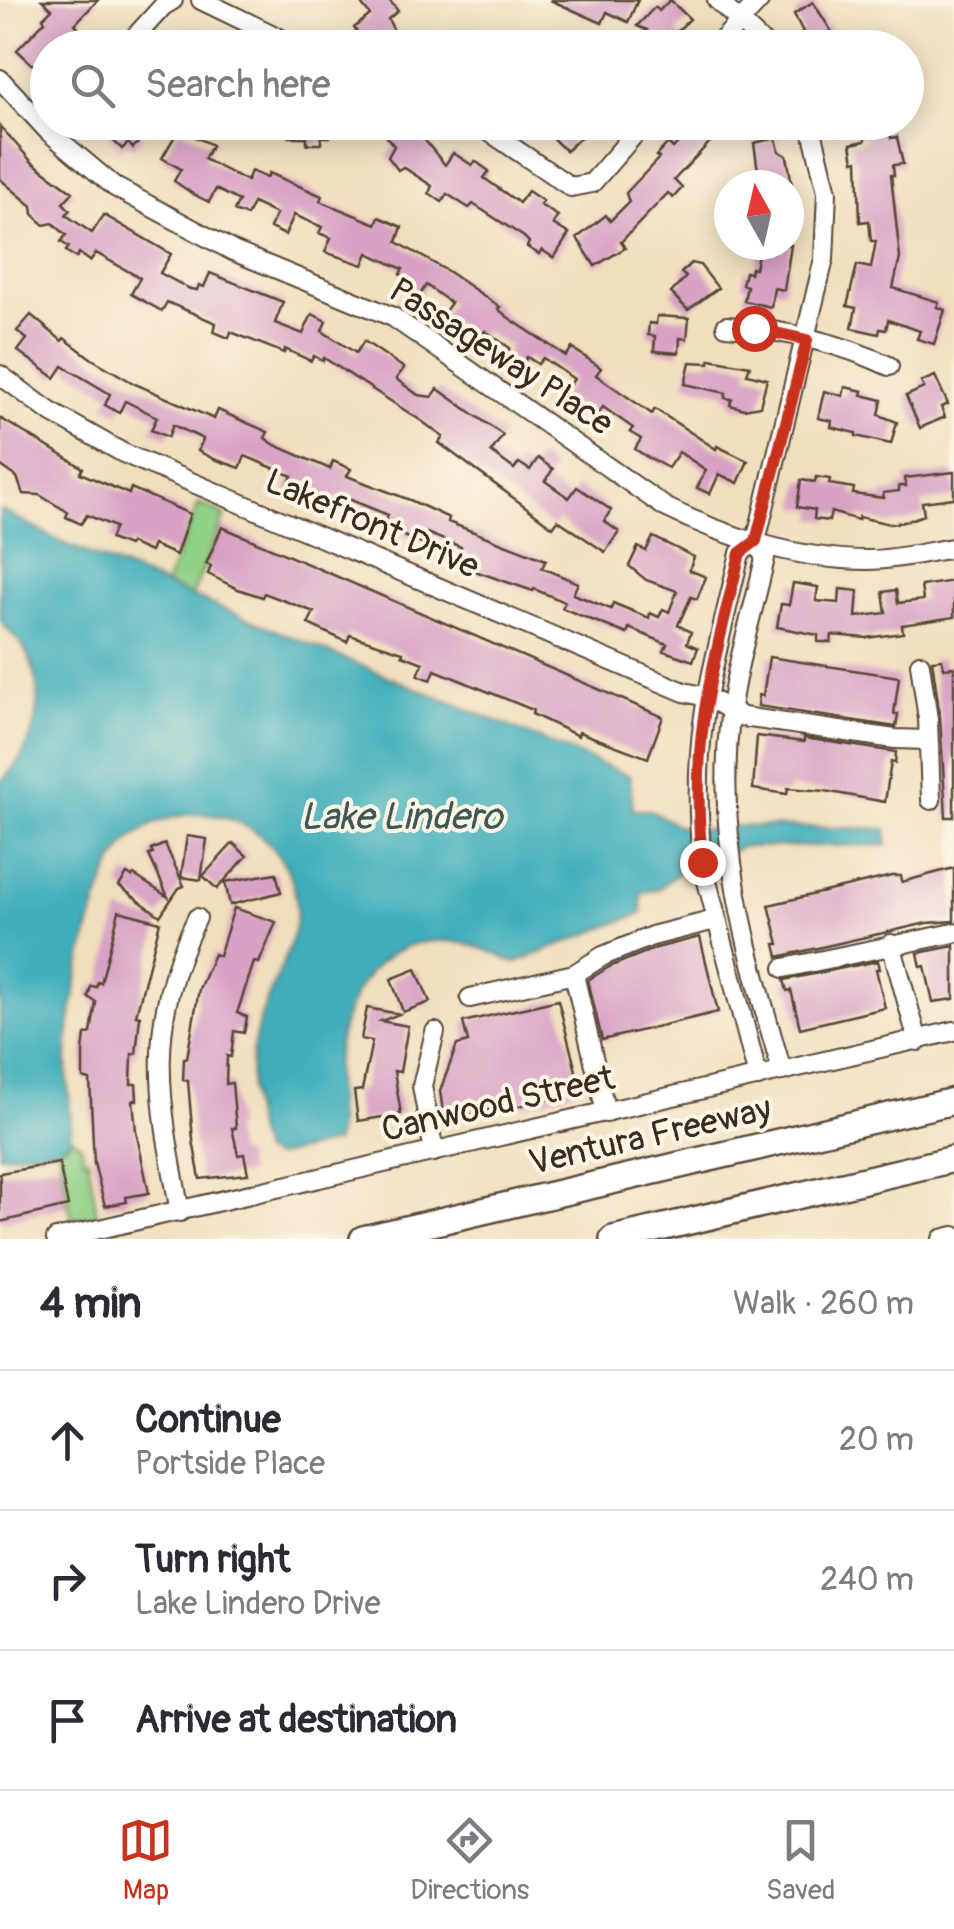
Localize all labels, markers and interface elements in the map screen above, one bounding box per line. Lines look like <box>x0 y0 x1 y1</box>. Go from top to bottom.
search box <box>30 30 924 140</box>
icon: search <box>65 58 120 113</box>
text: Search here <box>145 61 331 109</box>
north arrow <box>714 170 804 260</box>
street label: Passageway Place <box>381 268 621 446</box>
route start <box>732 306 778 352</box>
street label: Lakefront Drive <box>258 459 486 589</box>
water label: Lake Lindero <box>300 793 505 841</box>
route end <box>680 840 726 886</box>
street label: Canwood Street <box>377 1056 620 1152</box>
street label: Ventura Freeway <box>525 1087 775 1185</box>
text: 4 min <box>40 1278 142 1330</box>
text: Walk · 260 m <box>733 1284 914 1324</box>
text: Continue <box>135 1396 281 1444</box>
icon: ahead <box>40 1413 95 1468</box>
text: 20 m <box>839 1420 914 1460</box>
text: Portside Place <box>135 1444 325 1484</box>
text: Turn right <box>135 1536 290 1584</box>
icon: right <box>40 1553 95 1608</box>
text: 240 m <box>820 1560 914 1600</box>
text: Lake Lindero Drive <box>135 1584 381 1624</box>
icon: arrive <box>40 1693 95 1748</box>
text: Arrive at destination <box>135 1696 457 1744</box>
tab: Map <box>118 1813 173 1908</box>
tab: Directions <box>410 1813 529 1908</box>
tab: Saved <box>766 1813 836 1908</box>

